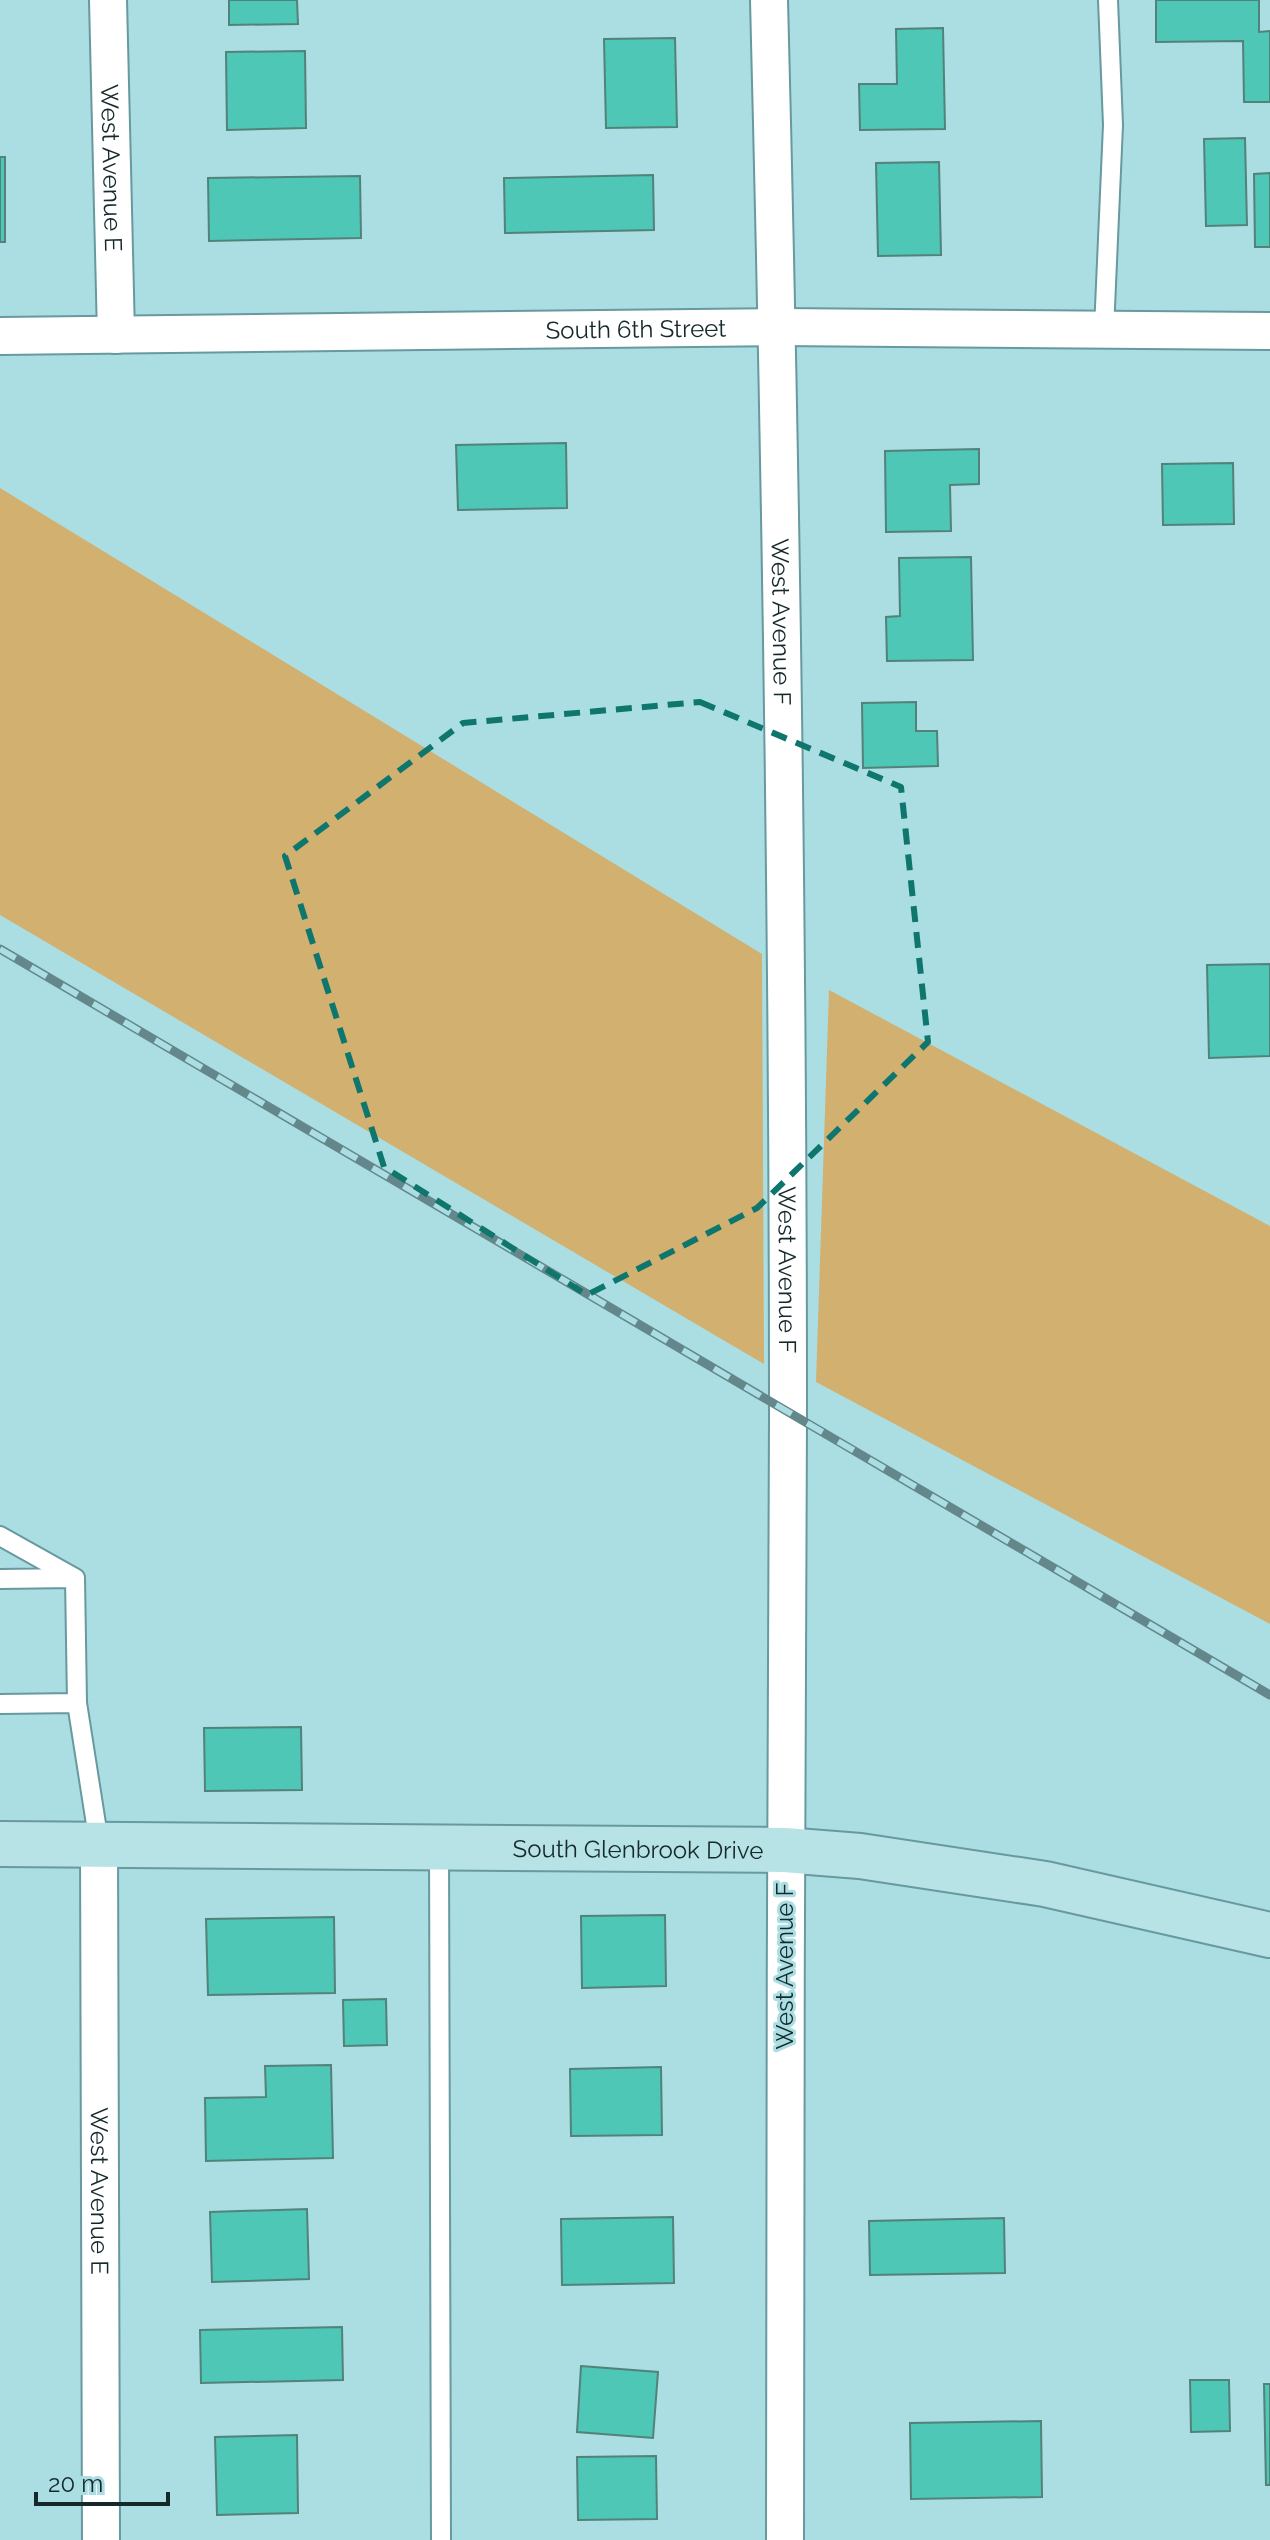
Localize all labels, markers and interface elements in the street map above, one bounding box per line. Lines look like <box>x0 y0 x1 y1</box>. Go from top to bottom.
street label: West Avenue E <box>96 84 129 252</box>
street label: South 6th Street <box>546 313 726 344</box>
street label: West Avenue F <box>766 538 797 706</box>
street label: West Avenue F <box>773 1186 802 1353</box>
street label: South Glenbrook Drive <box>513 1833 763 1864</box>
street label: West Avenue F <box>770 1882 799 2050</box>
street label: West Avenue E <box>85 2107 115 2275</box>
scale bar <box>36 2456 168 2506</box>
text: 20 m <box>48 2469 103 2498</box>

